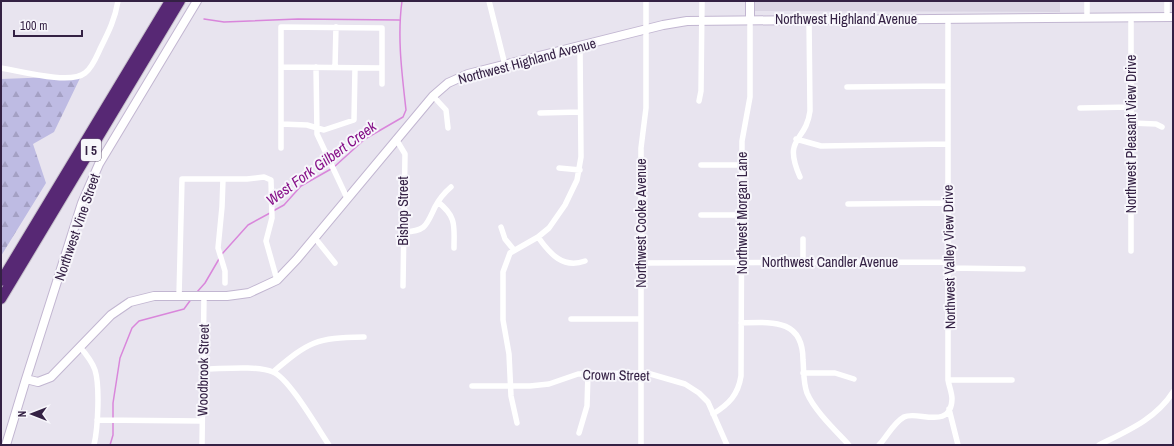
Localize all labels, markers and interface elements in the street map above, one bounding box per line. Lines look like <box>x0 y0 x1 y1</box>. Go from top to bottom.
street label: Northwest Highland Avenue <box>775 10 917 28</box>
scale bar <box>14 12 82 38</box>
text: 100 m <box>20 18 47 34</box>
street label: Northwest Highland Avenue <box>456 34 598 88</box>
street label: Northwest Pleasant View Drive <box>1122 55 1140 213</box>
water label: West Fork Gilbert Creek <box>261 115 381 210</box>
road number: I 5 <box>81 139 101 161</box>
street label: Northwest Morgan Lane <box>733 152 751 274</box>
street label: Northwest Cooke Avenue <box>632 158 650 288</box>
street label: Northwest Vine Street <box>50 171 104 283</box>
street label: Bishop Street <box>394 176 412 246</box>
street label: Northwest Valley View Drive <box>939 185 959 329</box>
street label: Northwest Candler Avenue <box>762 253 898 271</box>
street label: Woodbrook Street <box>193 324 213 416</box>
street label: Crown Street <box>582 365 650 385</box>
north arrow <box>12 394 52 434</box>
text: N <box>15 411 29 417</box>

